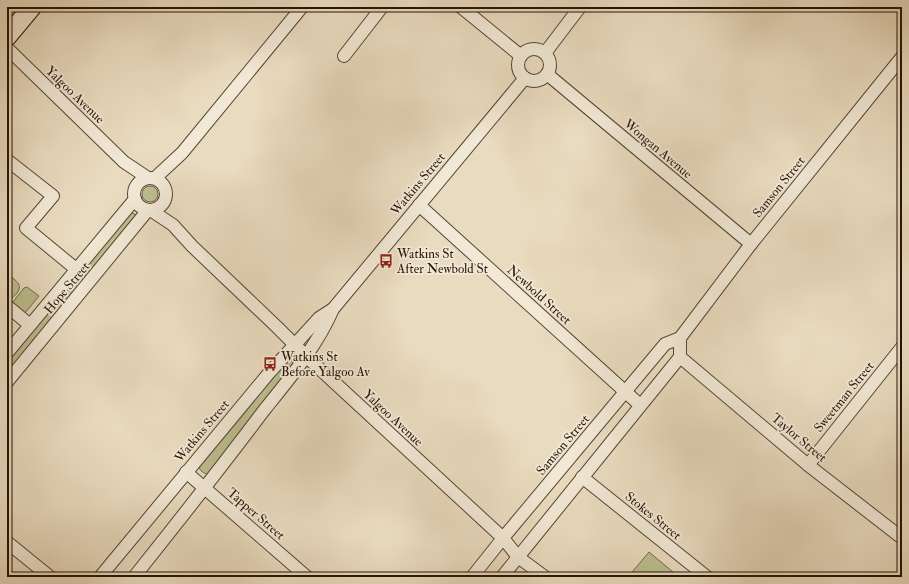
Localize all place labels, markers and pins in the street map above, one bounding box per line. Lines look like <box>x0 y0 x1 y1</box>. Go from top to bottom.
place label: Watkins St After Newbold St <box>396 246 488 277</box>
bus stop icon: Watkins St After Newbold St <box>378 253 394 269</box>
place label: Watkins St Before Yalgoo Av <box>280 349 370 380</box>
bus stop icon: Watkins St Before Yalgoo Av <box>262 356 278 372</box>

